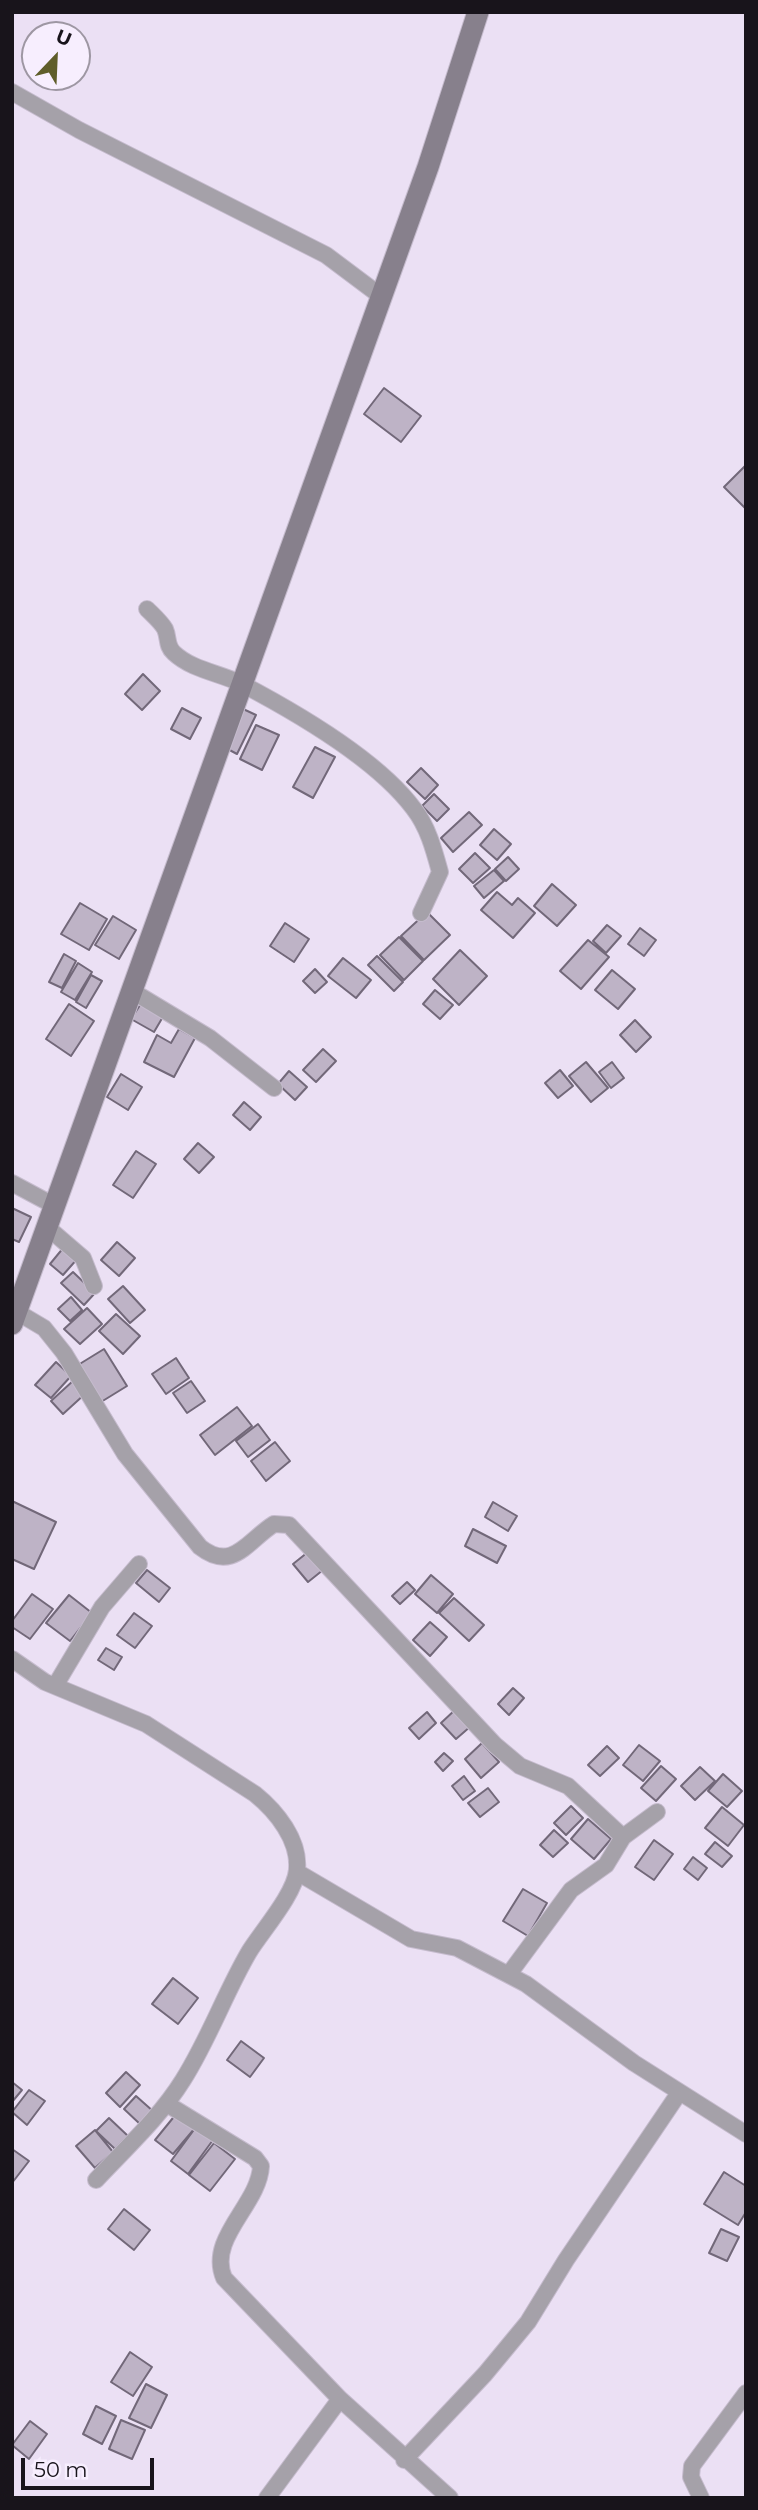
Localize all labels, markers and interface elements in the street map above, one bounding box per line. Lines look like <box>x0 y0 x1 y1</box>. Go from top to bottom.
north arrow <box>21 21 91 91</box>
text: U <box>52 25 75 52</box>
scale bar <box>24 2444 158 2488</box>
text: 50 m <box>34 2457 88 2482</box>

